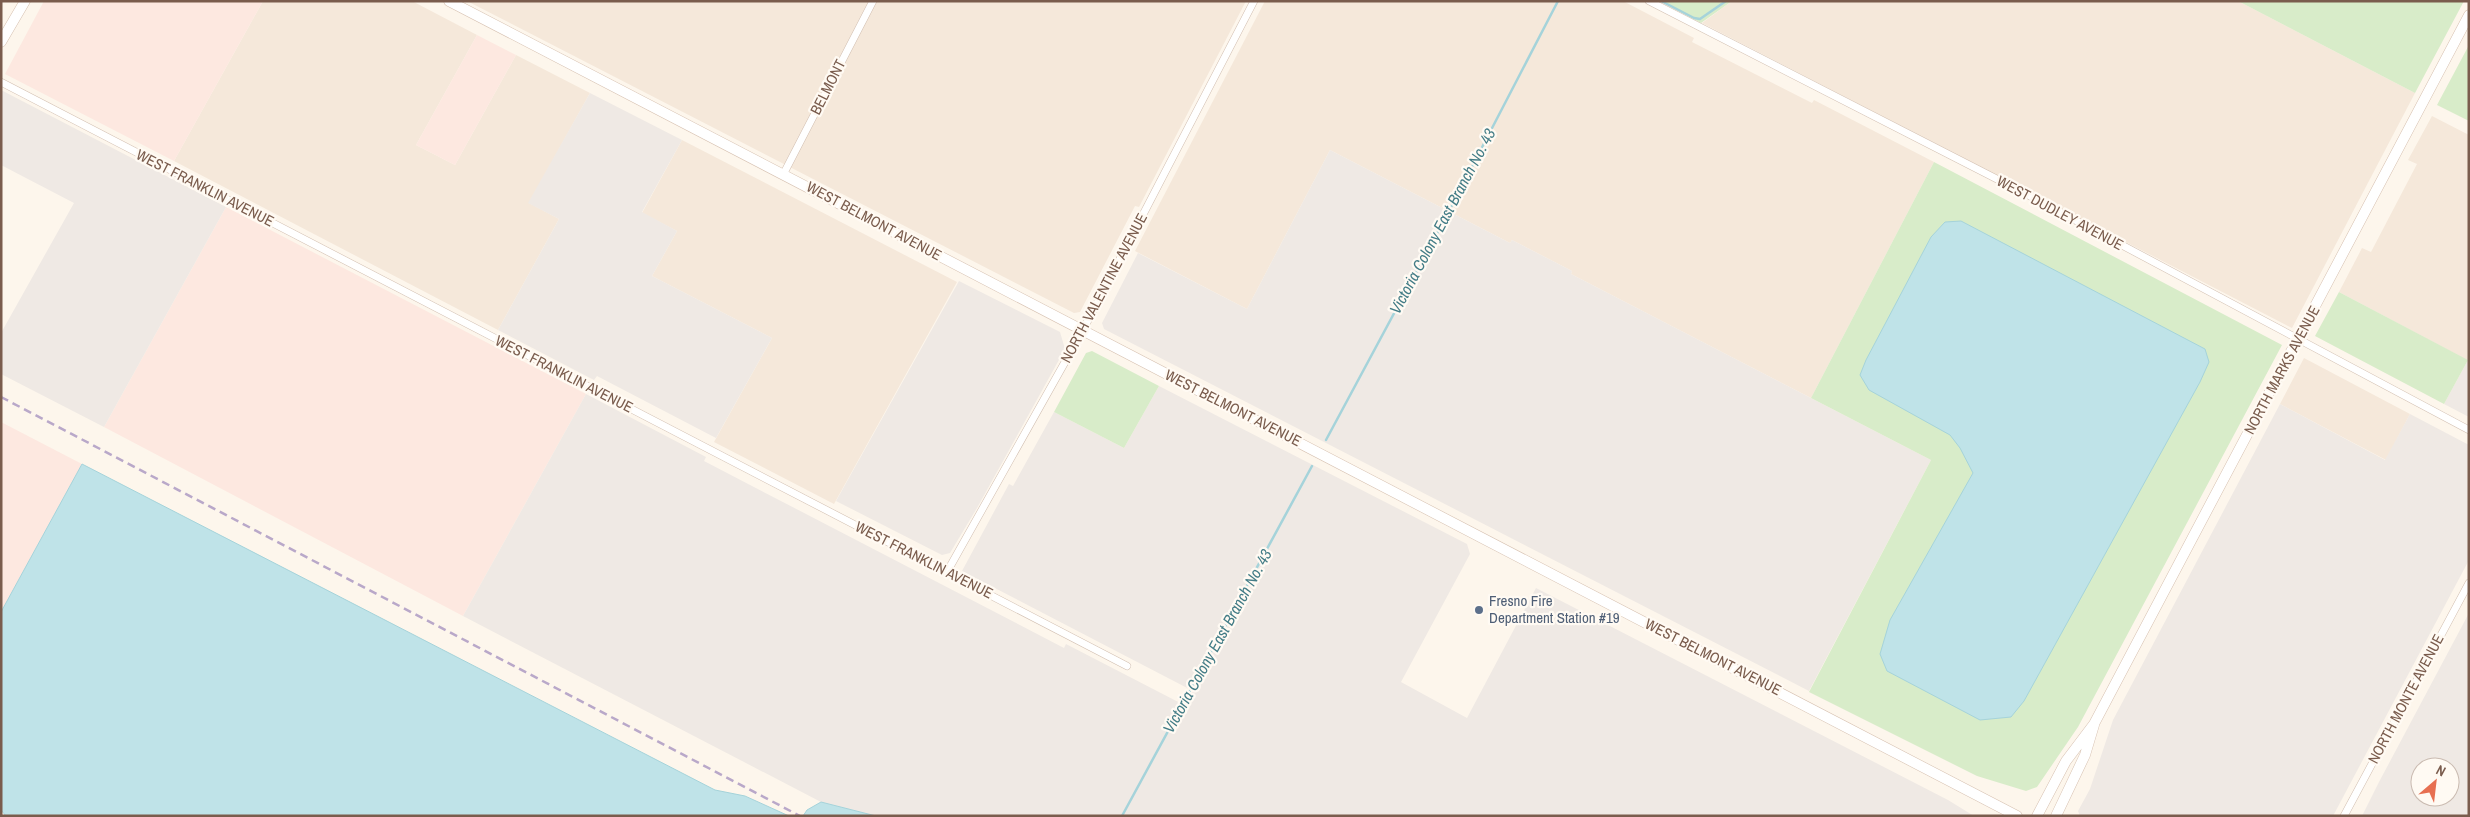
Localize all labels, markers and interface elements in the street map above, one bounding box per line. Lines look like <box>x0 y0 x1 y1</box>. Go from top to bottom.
street label: BELMONT <box>805 55 851 118</box>
water label: Victoria Colony East Branch No. 43 <box>1384 124 1501 317</box>
street label: WEST FRANKLIN AVENUE <box>133 144 278 231</box>
street label: WEST DUDLEY AVENUE <box>1993 170 2127 255</box>
street label: WEST BELMONT AVENUE <box>803 176 946 265</box>
street label: NORTH VALENTINE AVENUE <box>1055 209 1152 366</box>
street label: NORTH MARKS AVENUE <box>2239 302 2324 438</box>
street label: WEST FRANKLIN AVENUE <box>492 330 637 417</box>
street label: WEST BELMONT AVENUE <box>1161 364 1305 451</box>
street label: WEST FRANKLIN AVENUE <box>852 516 997 603</box>
water label: Victoria Colony East Branch No. 43 <box>1157 545 1277 737</box>
place label: Fresno Fire Department Station #19 <box>1489 590 1620 628</box>
marker: Fresno Fire Department Station #19 <box>1473 604 1485 616</box>
street label: WEST BELMONT AVENUE <box>1641 613 1785 700</box>
street label: NORTH MONTE AVENUE <box>2363 630 2449 767</box>
north arrow <box>2410 757 2460 807</box>
text: N <box>2433 761 2449 780</box>

